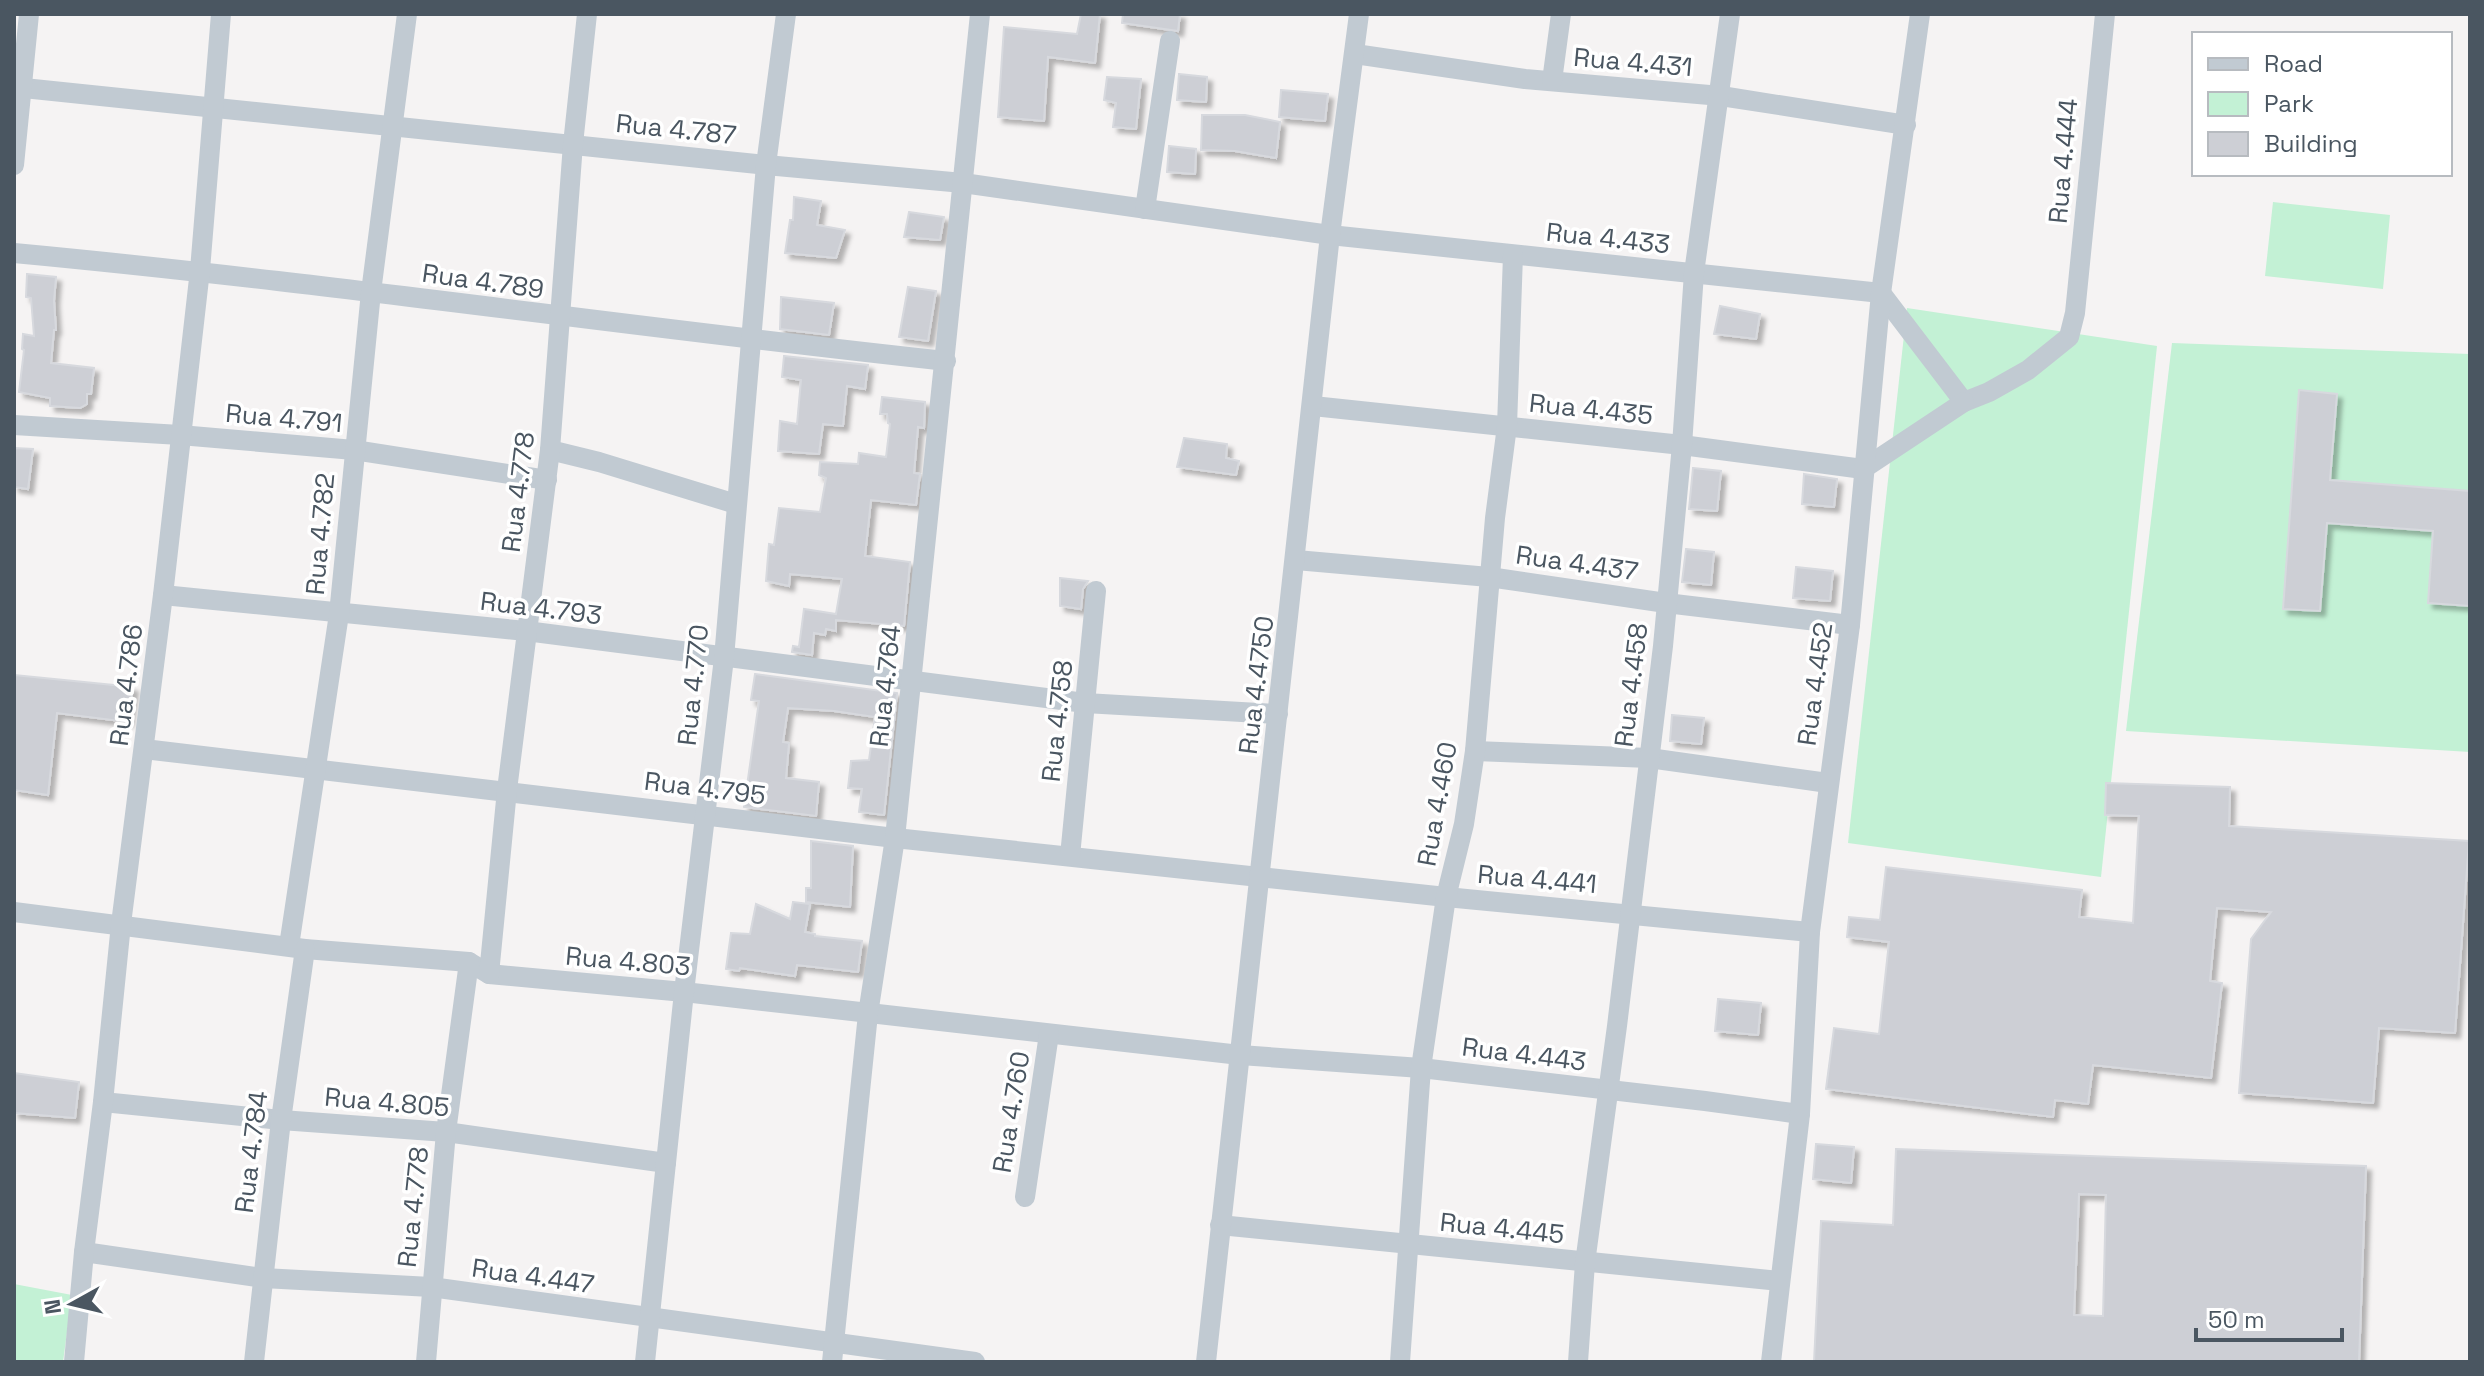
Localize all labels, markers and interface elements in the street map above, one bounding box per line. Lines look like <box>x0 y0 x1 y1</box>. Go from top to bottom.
legend <box>2192 32 2452 176</box>
street label: Rua 4.431 <box>1572 40 1694 84</box>
text: Road <box>2264 48 2323 79</box>
text: Park <box>2264 88 2314 119</box>
street label: Rua 4.444 <box>2041 97 2085 225</box>
street label: Rua 4.787 <box>614 106 738 152</box>
text: Building <box>2264 128 2358 159</box>
street label: Rua 4.433 <box>1544 215 1672 261</box>
street label: Rua 4.789 <box>420 256 546 306</box>
street label: Rua 4.435 <box>1527 386 1655 432</box>
street label: Rua 4.791 <box>224 396 344 440</box>
street label: Rua 4.778 <box>494 430 542 554</box>
street label: Rua 4.782 <box>298 472 342 596</box>
street label: Rua 4.437 <box>1514 538 1640 588</box>
street label: Rua 4.793 <box>478 584 604 632</box>
street label: Rua 4.4750 <box>1231 614 1281 756</box>
street label: Rua 4.452 <box>1790 620 1840 748</box>
street label: Rua 4.458 <box>1607 621 1655 749</box>
street label: Rua 4.786 <box>102 622 150 748</box>
street label: Rua 4.770 <box>670 623 716 747</box>
street label: Rua 4.764 <box>862 623 908 749</box>
street label: Rua 4.758 <box>1034 658 1080 784</box>
street label: Rua 4.460 <box>1409 739 1465 869</box>
street label: Rua 4.795 <box>642 764 768 812</box>
street label: Rua 4.441 <box>1476 857 1598 901</box>
street label: Rua 4.803 <box>564 939 692 983</box>
street label: Rua 4.443 <box>1460 1030 1588 1078</box>
street label: Rua 4.760 <box>985 1049 1037 1175</box>
street label: Rua 4.805 <box>323 1080 451 1124</box>
street label: Rua 4.784 <box>227 1089 275 1215</box>
street label: Rua 4.778 <box>390 1145 436 1269</box>
street label: Rua 4.445 <box>1438 1205 1566 1251</box>
street label: Rua 4.447 <box>470 1251 596 1301</box>
north arrow <box>32 1264 112 1344</box>
scale bar <box>2196 1292 2342 1342</box>
text: N <box>37 1298 67 1316</box>
text: 50 m <box>2208 1304 2265 1335</box>

